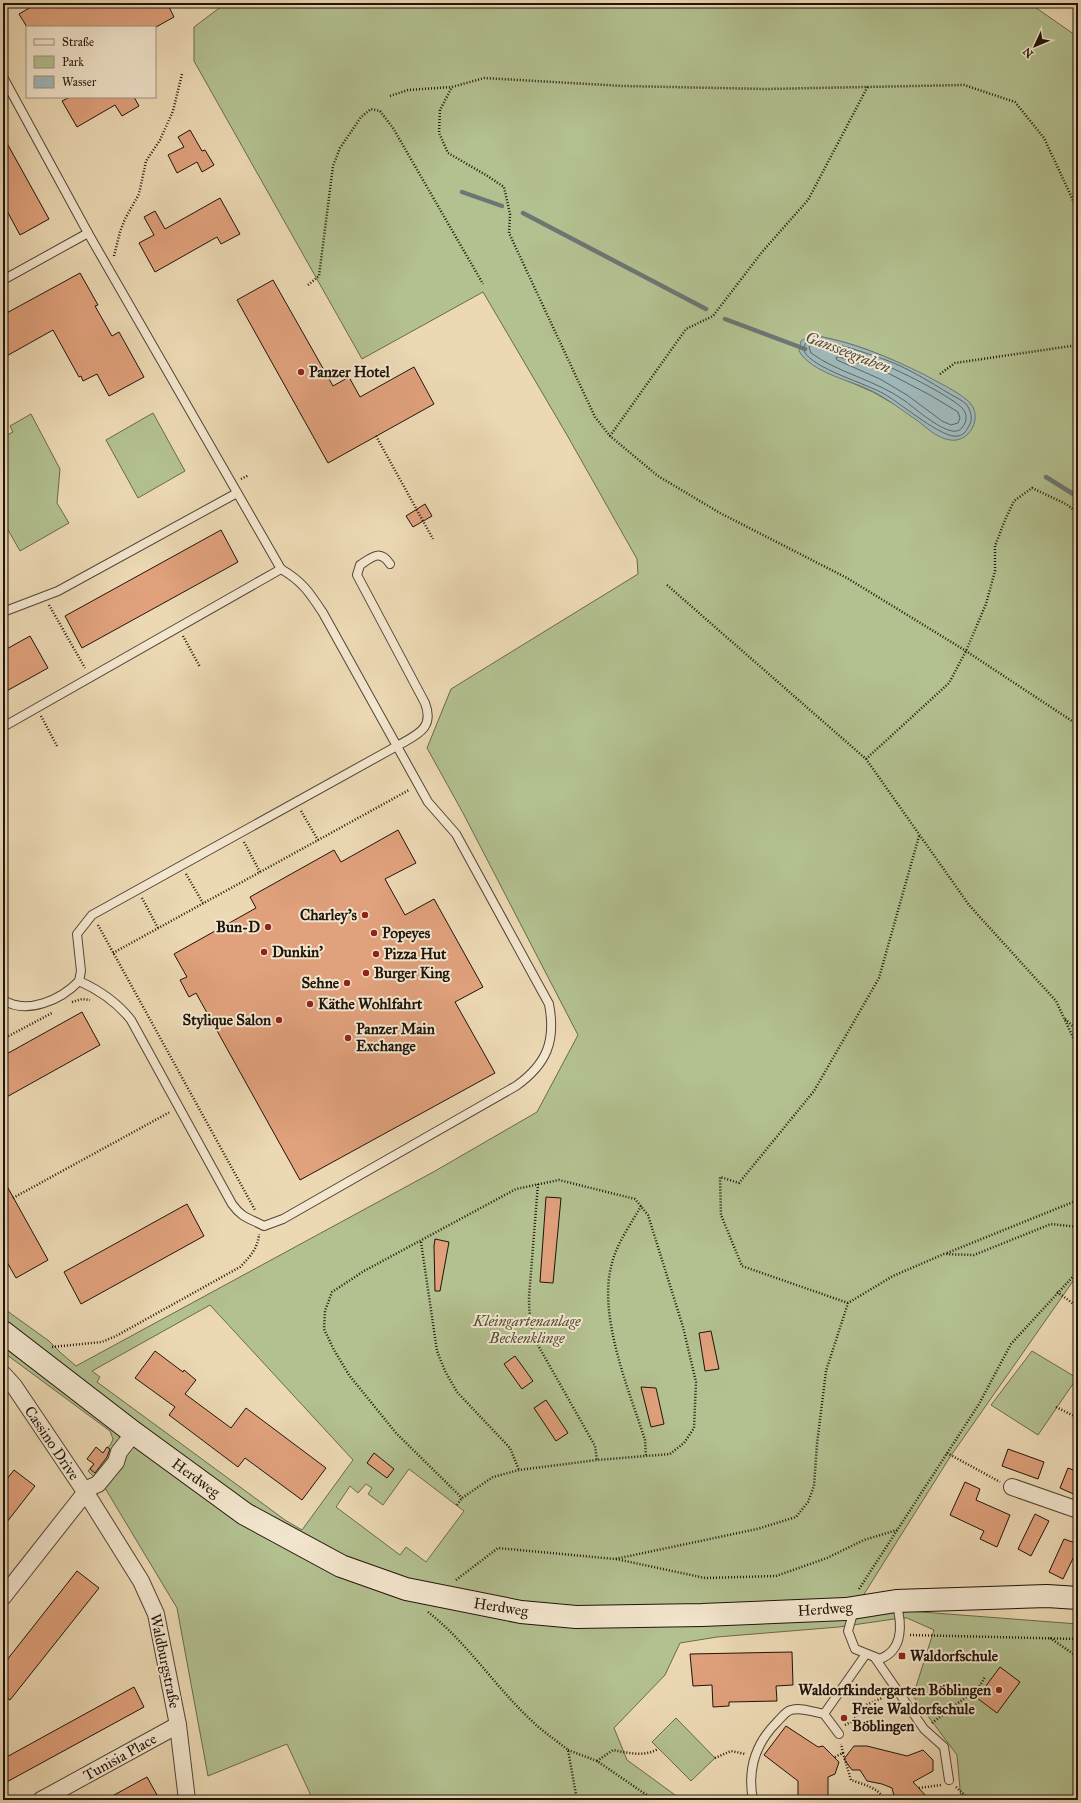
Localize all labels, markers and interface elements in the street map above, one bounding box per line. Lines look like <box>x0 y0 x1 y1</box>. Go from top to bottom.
legend <box>26 26 156 98</box>
north arrow <box>1015 26 1055 66</box>
text: Straße <box>62 35 94 49</box>
text: N <box>1020 44 1036 60</box>
text: Park <box>62 55 84 69</box>
text: Wasser <box>62 75 97 89</box>
water label: Gansseegraben <box>803 327 894 377</box>
place label: Panzer Hotel <box>309 363 391 381</box>
marker: Panzer Hotel <box>296 367 306 377</box>
place label: Charley's <box>300 906 358 925</box>
marker: Charley's <box>360 910 370 920</box>
place label: Bun-D <box>216 918 260 936</box>
marker: Bun-D <box>263 922 273 932</box>
place label: Popeyes <box>382 924 431 943</box>
marker: Popeyes <box>369 928 379 938</box>
place label: Dunkin' <box>272 943 323 961</box>
place label: Pizza Hut <box>384 945 447 963</box>
marker: Dunkin' <box>259 947 269 957</box>
marker: Pizza Hut <box>371 949 381 959</box>
place label: Burger King <box>374 964 451 983</box>
marker: Burger King <box>361 968 371 978</box>
place label: Sehne <box>301 974 340 992</box>
marker: Sehne <box>342 978 352 988</box>
place label: Käthe Wohlfahrt <box>318 995 423 1013</box>
marker: Käthe Wohlfahrt <box>305 999 315 1009</box>
place label: Stylique Salon <box>183 1011 272 1030</box>
marker: Stylique Salon <box>274 1015 284 1025</box>
place label: Panzer Main Exchange <box>356 1020 436 1056</box>
marker: Panzer Main Exchange <box>343 1033 353 1043</box>
park label: Kleingartenanlage Beckenklinge <box>472 1312 581 1347</box>
street label: Cassino Drive <box>21 1403 83 1483</box>
street label: Herdweg <box>168 1455 224 1502</box>
street label: Herdweg <box>472 1594 531 1620</box>
street label: Herdweg <box>797 1598 854 1620</box>
street label: Waldburgstraße <box>146 1612 184 1710</box>
place label: Waldorfschule <box>910 1647 999 1665</box>
marker: Waldorfschule <box>897 1651 907 1661</box>
place label: Waldorfkindergarten Böblingen <box>798 1681 992 1700</box>
marker: Waldorfkindergarten Böblingen <box>994 1685 1004 1695</box>
place label: Freie Waldorfschule Böblingen <box>852 1700 976 1736</box>
marker: Freie Waldorfschule Böblingen <box>839 1713 849 1723</box>
street label: Tunisia Place <box>80 1729 160 1785</box>

